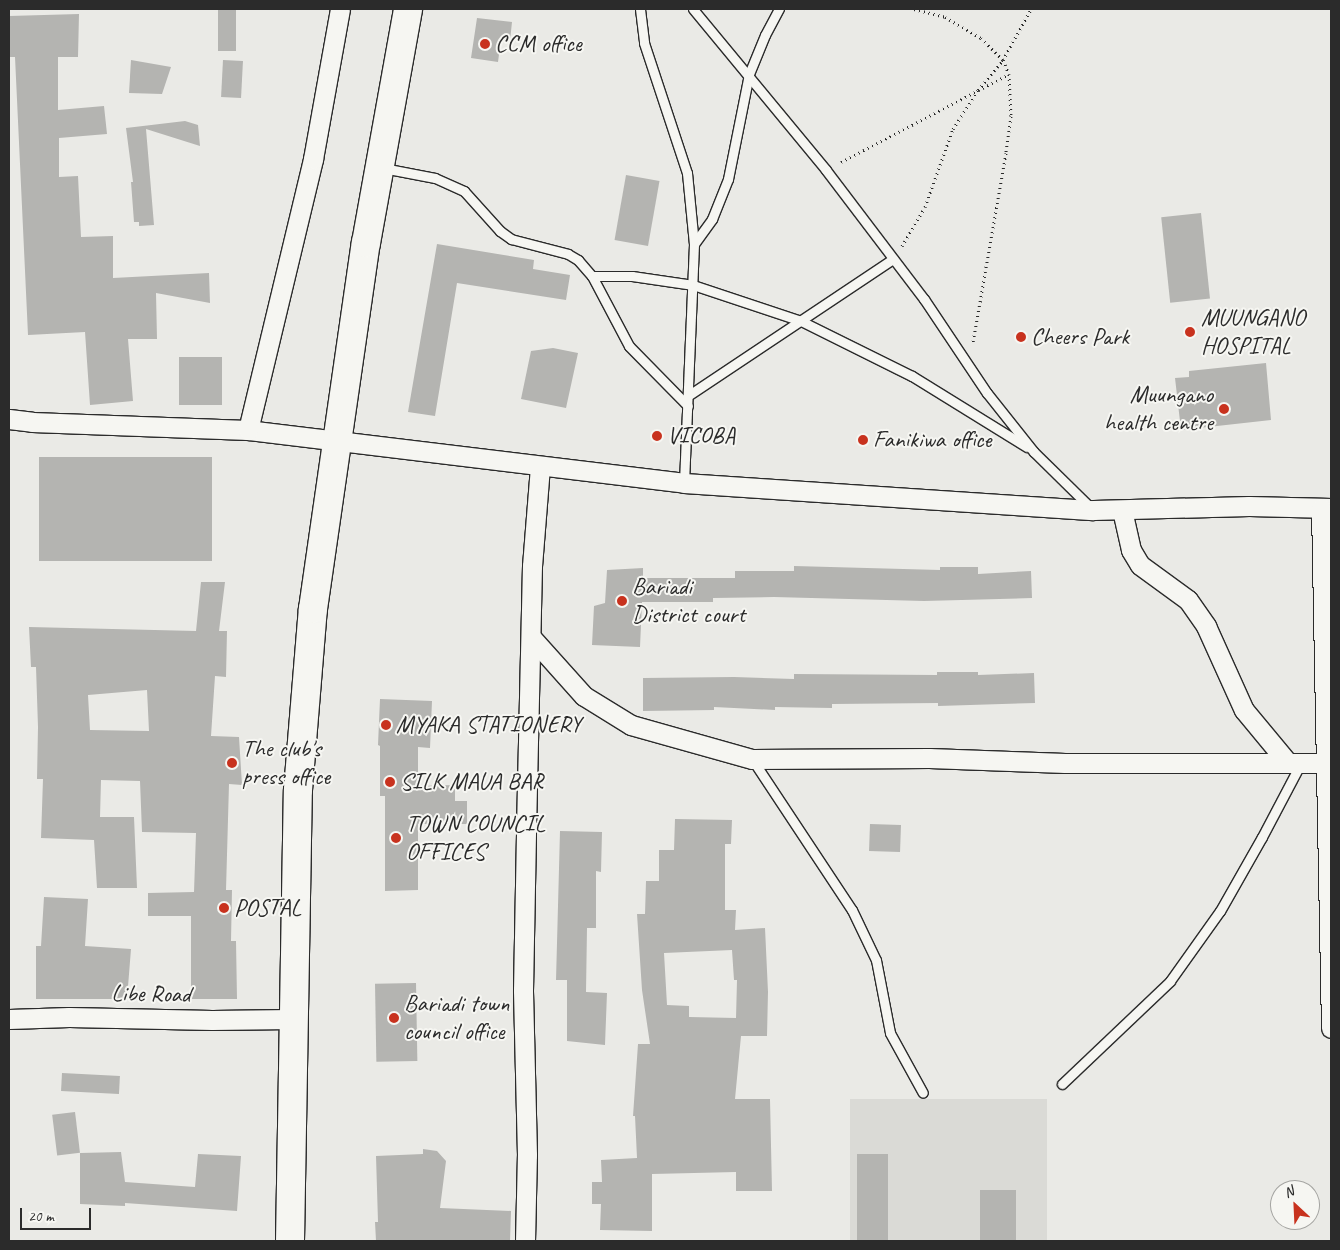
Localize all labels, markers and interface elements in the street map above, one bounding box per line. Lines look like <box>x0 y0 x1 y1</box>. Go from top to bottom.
place label: CCM office <box>495 30 581 58</box>
marker: CCM office <box>479 38 491 50</box>
place label: MUUNGANO HOSPITAL <box>1201 304 1305 360</box>
place label: Cheers Park <box>1031 323 1130 351</box>
marker: MUUNGANO HOSPITAL <box>1183 325 1197 339</box>
marker: Cheers Park <box>1015 331 1027 343</box>
place label: Muungano health centre <box>1104 381 1213 437</box>
marker: Muungano health centre <box>1217 402 1231 416</box>
place label: VICOBA <box>667 422 735 450</box>
place label: Fanikiwa office <box>873 426 991 454</box>
marker: VICOBA <box>651 430 663 442</box>
marker: Fanikiwa office <box>857 434 869 446</box>
place label: Bariadi District court <box>632 573 745 629</box>
marker: Bariadi District court <box>616 595 628 607</box>
place label: MYAKA STATIONERY <box>396 711 581 739</box>
marker: MYAKA STATIONERY <box>380 719 392 731</box>
place label: The club's press office <box>242 735 330 791</box>
marker: The club's press office <box>226 757 238 769</box>
place label: SILK MAUA BAR <box>400 768 543 796</box>
marker: SILK MAUA BAR <box>384 776 396 788</box>
place label: TOWN COUNCIL OFFICES <box>406 810 545 866</box>
marker: TOWN COUNCIL OFFICES <box>390 832 402 844</box>
place label: POSTAL <box>234 894 301 922</box>
marker: POSTAL <box>218 902 230 914</box>
street label: Libe Road <box>111 979 191 1009</box>
place label: Bariadi town council office <box>404 990 509 1046</box>
marker: Bariadi town council office <box>388 1012 400 1024</box>
north arrow <box>1270 1180 1320 1230</box>
text: N <box>1281 1182 1296 1201</box>
scale bar <box>22 1198 94 1230</box>
text: 20 m <box>28 1207 54 1226</box>

